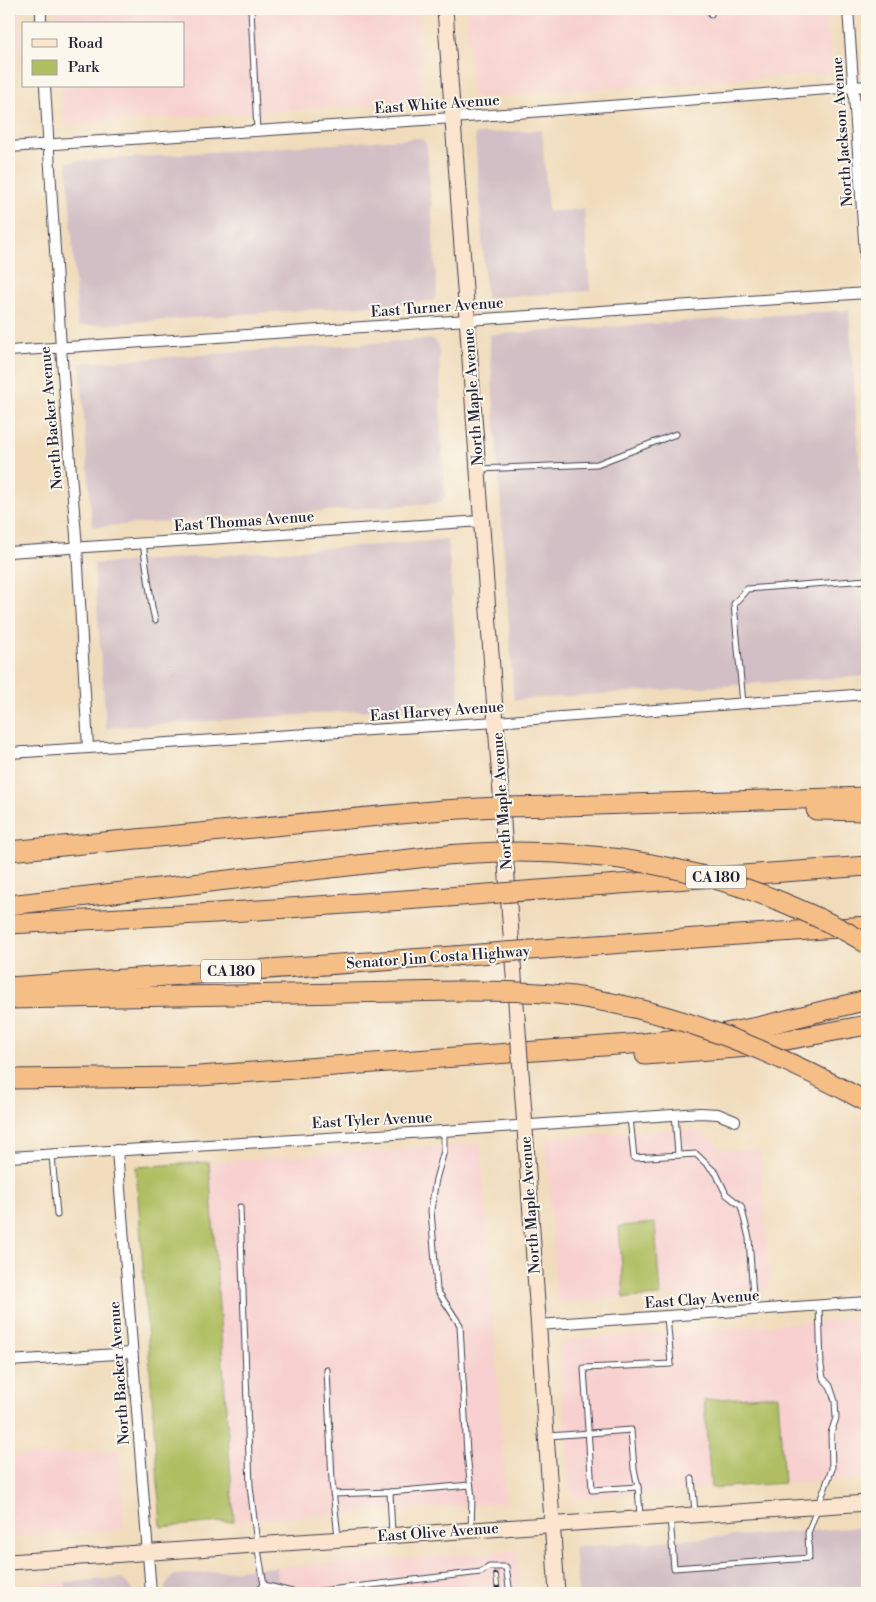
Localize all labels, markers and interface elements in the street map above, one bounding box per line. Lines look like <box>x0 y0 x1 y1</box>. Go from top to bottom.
legend <box>22 22 185 88</box>
text: Road <box>68 34 103 53</box>
street label: North Jackson Avenue <box>828 56 857 208</box>
text: Park <box>68 58 100 77</box>
street label: East White Avenue <box>374 91 500 118</box>
street label: East Turner Avenue <box>370 293 504 322</box>
street label: North Maple Avenue <box>459 328 488 466</box>
street label: North Backer Avenue <box>36 345 67 490</box>
street label: East Thomas Avenue <box>173 507 315 536</box>
street label: East Harvey Avenue <box>369 697 505 726</box>
street label: North Maple Avenue <box>488 732 517 870</box>
road number: CA 180 <box>686 866 746 889</box>
street label: Senator Jim Costa Highway <box>345 942 531 973</box>
road number: CA 180 <box>201 959 261 982</box>
street label: East Tyler Avenue <box>311 1108 433 1133</box>
street label: North Maple Avenue <box>516 1136 545 1274</box>
street label: East Clay Avenue <box>644 1286 760 1313</box>
street label: North Backer Avenue <box>105 1301 134 1445</box>
street label: East Olive Avenue <box>377 1519 499 1546</box>

